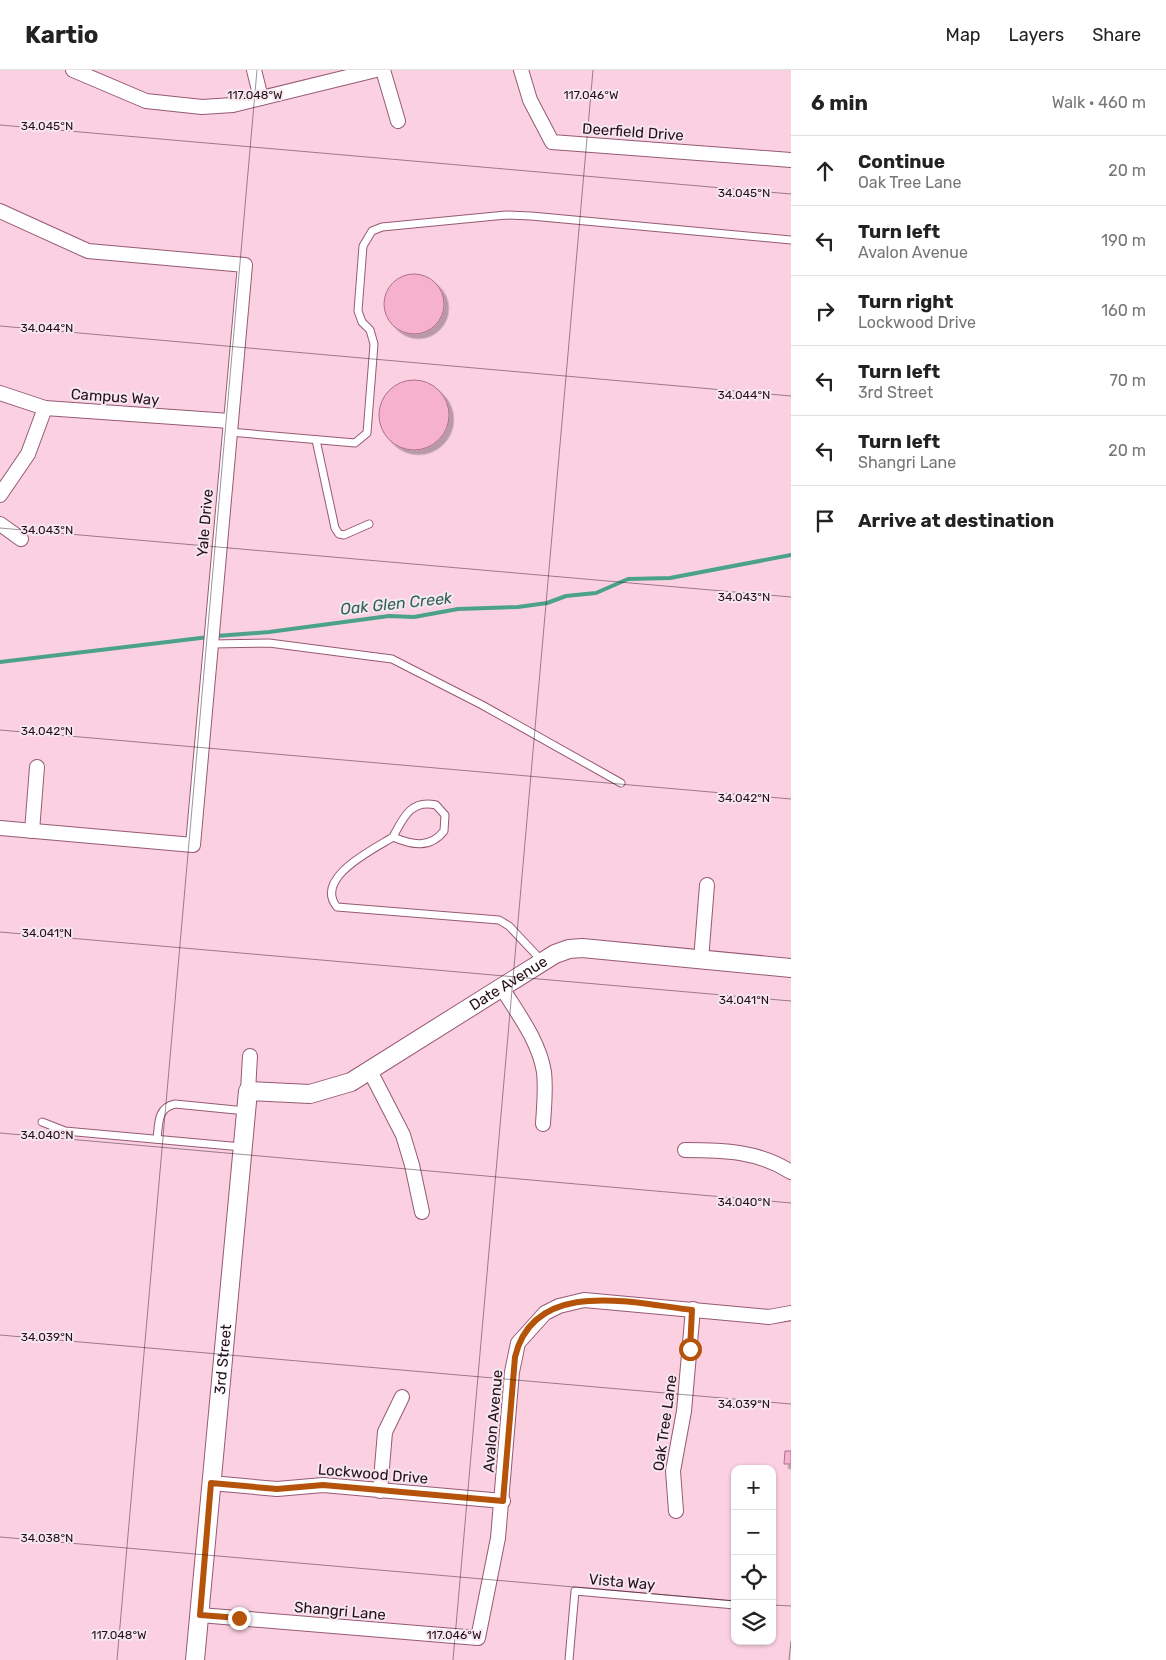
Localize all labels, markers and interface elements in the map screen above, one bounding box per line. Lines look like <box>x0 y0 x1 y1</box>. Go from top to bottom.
text: Kartio <box>25 21 99 49</box>
text: Map <box>946 24 981 46</box>
text: Layers <box>1009 24 1064 46</box>
text: Share <box>1092 24 1141 46</box>
text: 117.048°W <box>227 88 283 102</box>
text: 117.046°W <box>563 88 619 102</box>
text: 6 min <box>811 90 868 115</box>
text: Walk · 460 m <box>1052 93 1146 112</box>
text: 34.045°N <box>21 119 73 133</box>
street label: Deerfield Drive <box>582 119 684 145</box>
text: Continue <box>858 150 945 173</box>
icon: ahead <box>811 157 839 185</box>
text: 20 m <box>1108 161 1146 180</box>
text: Oak Tree Lane <box>858 173 962 192</box>
text: 34.045°N <box>718 186 770 200</box>
text: Turn left <box>858 220 940 243</box>
icon: left <box>811 227 839 255</box>
text: 190 m <box>1101 231 1146 250</box>
text: Avalon Avenue <box>858 243 968 262</box>
text: Turn right <box>858 290 953 313</box>
icon: right <box>811 297 839 325</box>
text: 160 m <box>1101 301 1146 320</box>
text: Lockwood Drive <box>858 313 976 332</box>
text: 34.044°N <box>21 321 73 335</box>
text: Turn left <box>858 360 940 383</box>
icon: left <box>811 367 839 395</box>
text: 70 m <box>1109 371 1146 390</box>
text: 3rd Street <box>858 383 933 402</box>
street label: Campus Way <box>70 385 160 409</box>
text: 34.044°N <box>718 388 770 402</box>
text: Turn left <box>858 430 940 453</box>
icon: left <box>811 437 839 465</box>
text: 20 m <box>1108 441 1146 460</box>
text: Shangri Lane <box>858 453 956 472</box>
street label: Yale Drive <box>193 488 217 558</box>
icon: arrive <box>811 507 839 535</box>
text: Arrive at destination <box>858 509 1054 532</box>
text: 34.043°N <box>21 523 73 537</box>
water label: Oak Glen Creek <box>339 588 454 619</box>
text: 34.043°N <box>718 590 770 604</box>
text: 34.042°N <box>21 724 73 738</box>
text: 34.042°N <box>718 791 770 805</box>
text: 34.041°N <box>22 926 72 940</box>
street label: Date Avenue <box>466 952 551 1014</box>
text: 34.041°N <box>719 993 769 1007</box>
text: 34.040°N <box>20 1128 74 1142</box>
text: 34.040°N <box>717 1195 771 1209</box>
street label: 3rd Street <box>211 1323 235 1395</box>
text: 34.039°N <box>21 1330 73 1344</box>
route start <box>679 1338 702 1361</box>
street label: Avalon Avenue <box>480 1369 506 1473</box>
street label: Oak Tree Lane <box>649 1374 681 1472</box>
text: 34.039°N <box>718 1397 770 1411</box>
street label: Lockwood Drive <box>317 1460 429 1488</box>
map controls <box>731 1465 776 1645</box>
button: + <box>731 1465 776 1510</box>
button: − <box>731 1510 776 1555</box>
text: 34.038°N <box>21 1531 73 1545</box>
button: locate <box>731 1555 776 1600</box>
street label: Vista Way <box>588 1570 656 1594</box>
street label: Shangri Lane <box>293 1598 387 1624</box>
button: layers <box>731 1600 776 1645</box>
route end <box>228 1607 251 1630</box>
text: 117.048°W <box>91 1628 147 1642</box>
text: 117.046°W <box>426 1628 482 1642</box>

